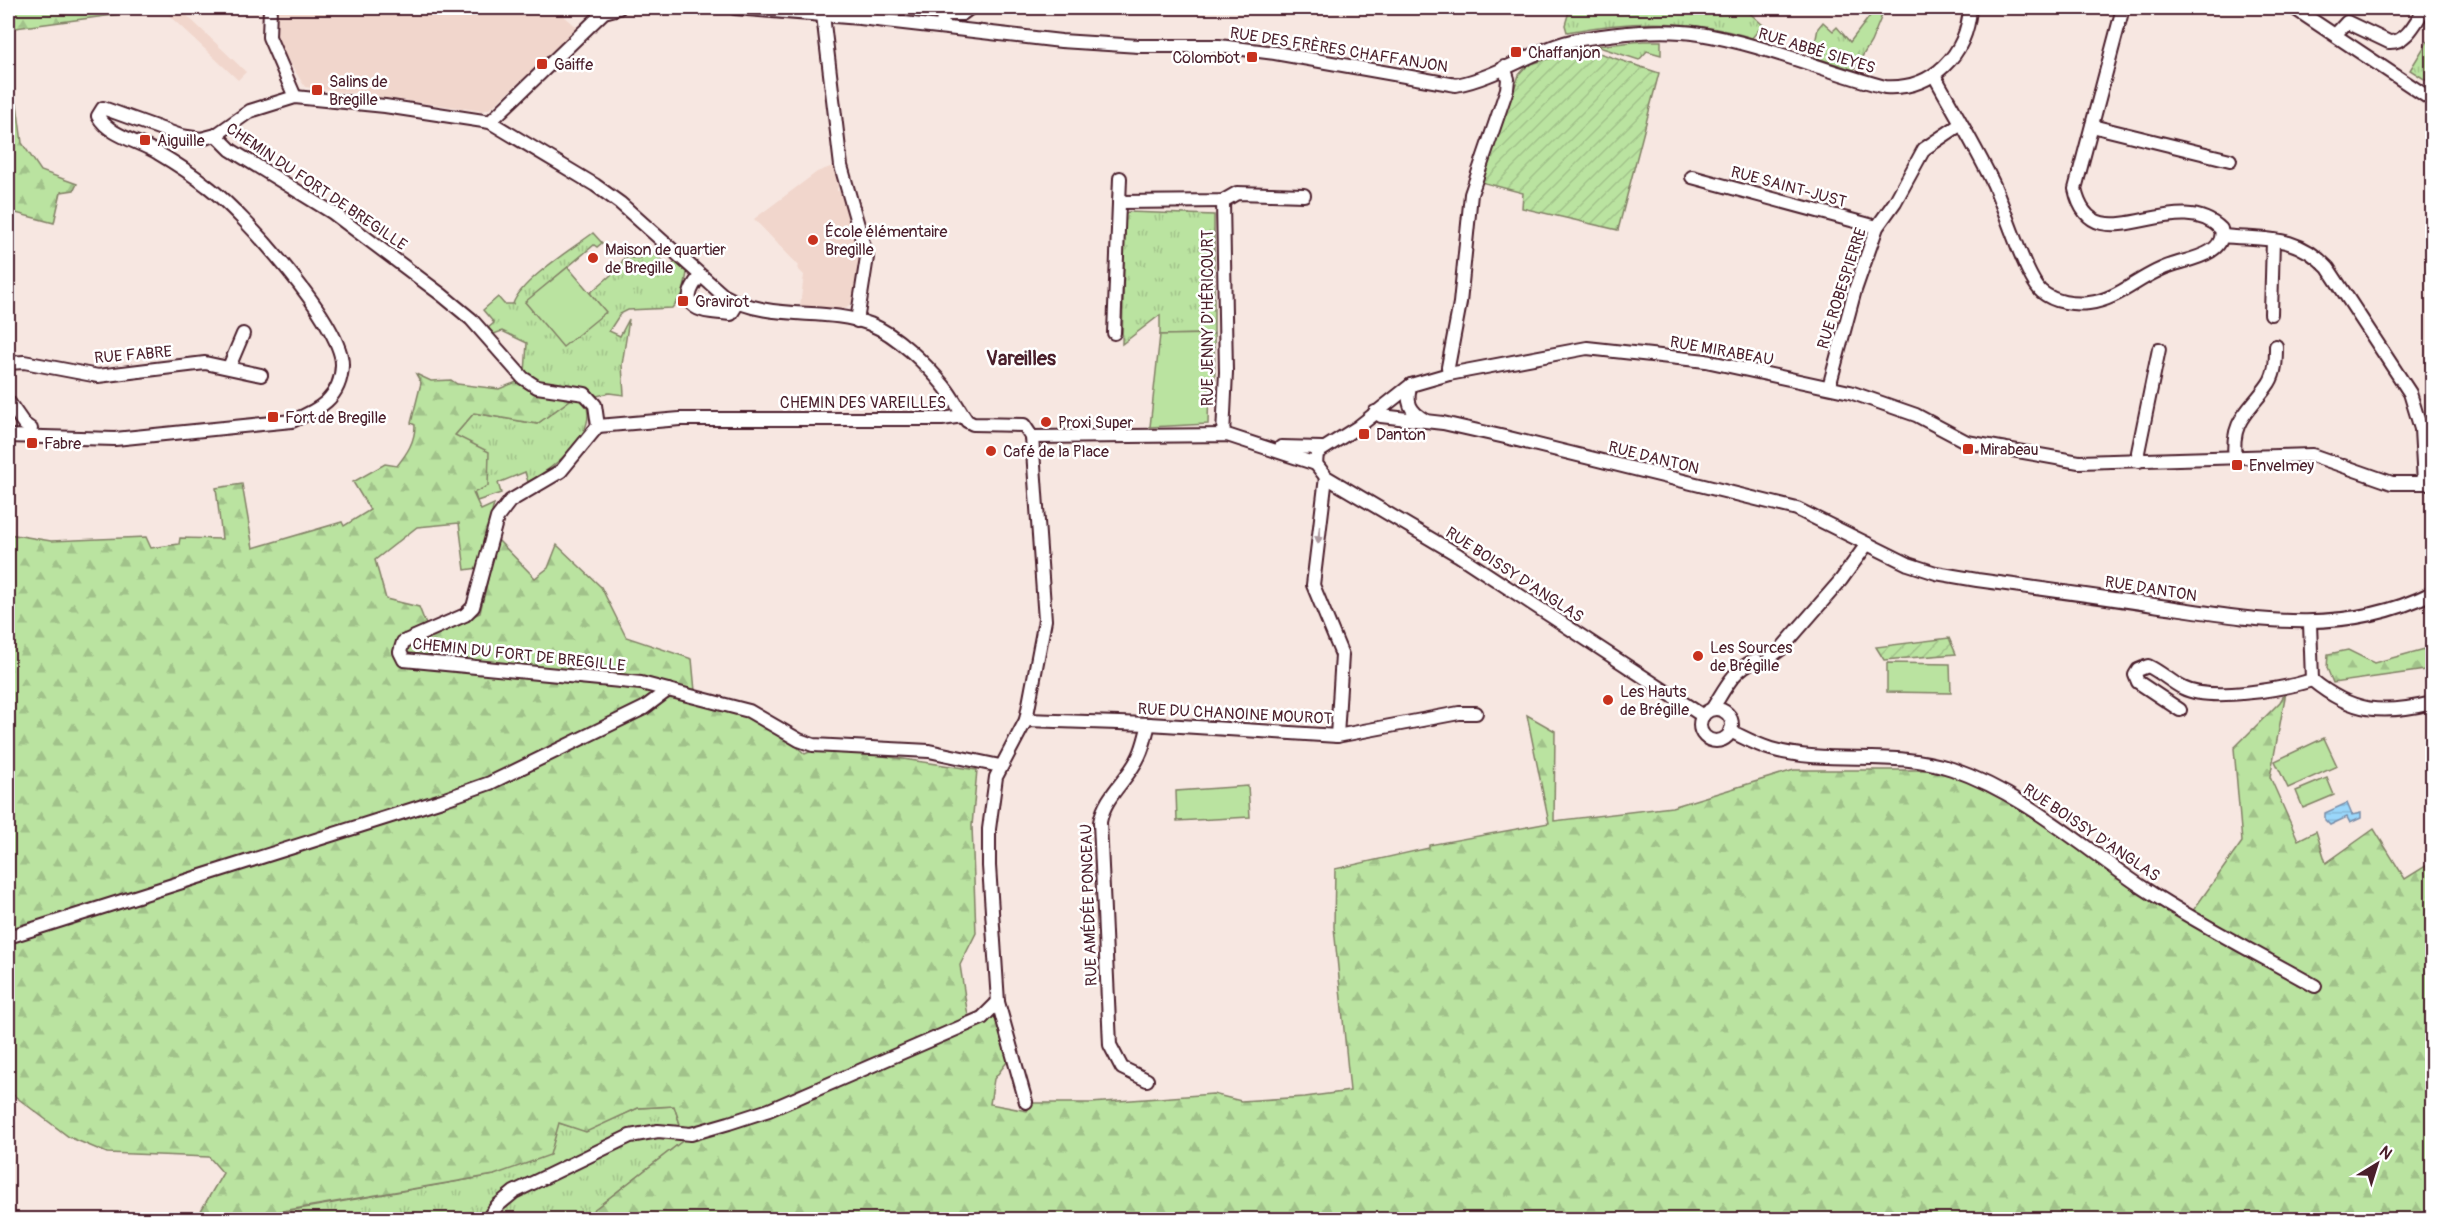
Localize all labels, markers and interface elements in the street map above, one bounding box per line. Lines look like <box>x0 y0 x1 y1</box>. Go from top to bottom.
street label: RUE DES FRÈRES CHAFFANJON <box>1228 22 1449 77</box>
street label: RUE ABBÉ SIEYES <box>1756 24 1878 78</box>
place label: Chaffanjon <box>1528 43 1600 63</box>
marker: Chaffanjon <box>1509 45 1523 59</box>
place label: Colombot <box>1173 48 1241 68</box>
marker: Colombot <box>1245 50 1259 64</box>
place label: Gaiffe <box>554 55 593 75</box>
marker: Gaiffe <box>535 57 549 71</box>
place label: Salins de Bregille <box>329 72 388 110</box>
marker: Salins de Bregille <box>310 83 324 97</box>
street label: CHEMIN DU FORT DE BREGILLE <box>222 119 411 255</box>
place label: Aiguille <box>157 131 205 151</box>
marker: Aiguille <box>138 133 152 147</box>
street label: RUE SAINT-JUST <box>1729 162 1849 212</box>
place label: École élémentaire Bregille <box>825 222 947 260</box>
street label: RUE ROBESPIERRE <box>1813 225 1871 351</box>
street label: RUE JENNY D'HÉRICOURT <box>1198 230 1218 406</box>
marker: École élémentaire Bregille <box>806 233 820 247</box>
place label: Maison de quartier de Bregille <box>605 240 726 278</box>
marker: Maison de quartier de Bregille <box>586 251 600 265</box>
place label: Gravirot <box>695 292 750 312</box>
marker: Gravirot <box>676 294 690 308</box>
street label: RUE MIRABEAU <box>1668 332 1775 370</box>
street label: RUE FABRE <box>93 342 173 368</box>
district label: Vareilles <box>986 346 1056 371</box>
street label: CHEMIN DES VAREILLES <box>780 393 946 413</box>
place label: Fort de Bregille <box>285 408 386 428</box>
marker: Fort de Bregille <box>266 410 280 424</box>
place label: Proxi Super <box>1058 413 1133 433</box>
marker: Proxi Super <box>1039 415 1053 429</box>
place label: Danton <box>1376 425 1426 445</box>
marker: Danton <box>1357 427 1371 441</box>
place label: Fabre <box>44 434 81 454</box>
marker: Fabre <box>25 436 39 450</box>
street label: RUE DANTON <box>1606 437 1701 479</box>
place label: Mirabeau <box>1980 440 2038 460</box>
place label: Café de la Place <box>1003 442 1109 462</box>
marker: Mirabeau <box>1961 442 1975 456</box>
marker: Café de la Place <box>984 444 998 458</box>
place label: Envelmey <box>2249 456 2314 476</box>
marker: Envelmey <box>2230 458 2244 472</box>
street label: RUE BOISSY D'ANGLAS <box>1442 523 1587 627</box>
one-way arrow <box>1314 525 1324 544</box>
street label: RUE DANTON <box>2103 572 2198 606</box>
street label: CHEMIN DU FORT DE BREGILLE <box>411 634 626 676</box>
place label: Les Sources de Brégille <box>1710 638 1792 676</box>
marker: Les Sources de Brégille <box>1691 649 1705 663</box>
place label: Les Hauts de Brégille <box>1620 682 1689 720</box>
marker: Les Hauts de Brégille <box>1601 693 1615 707</box>
street label: RUE DU CHANOINE MOUROT <box>1137 699 1333 729</box>
street label: RUE BOISSY D'ANGLAS <box>2019 780 2164 886</box>
street label: RUE AMÉDÉE PONCEAU <box>1076 824 1102 986</box>
north arrow <box>2347 1134 2407 1194</box>
text: N <box>2375 1142 2396 1164</box>

